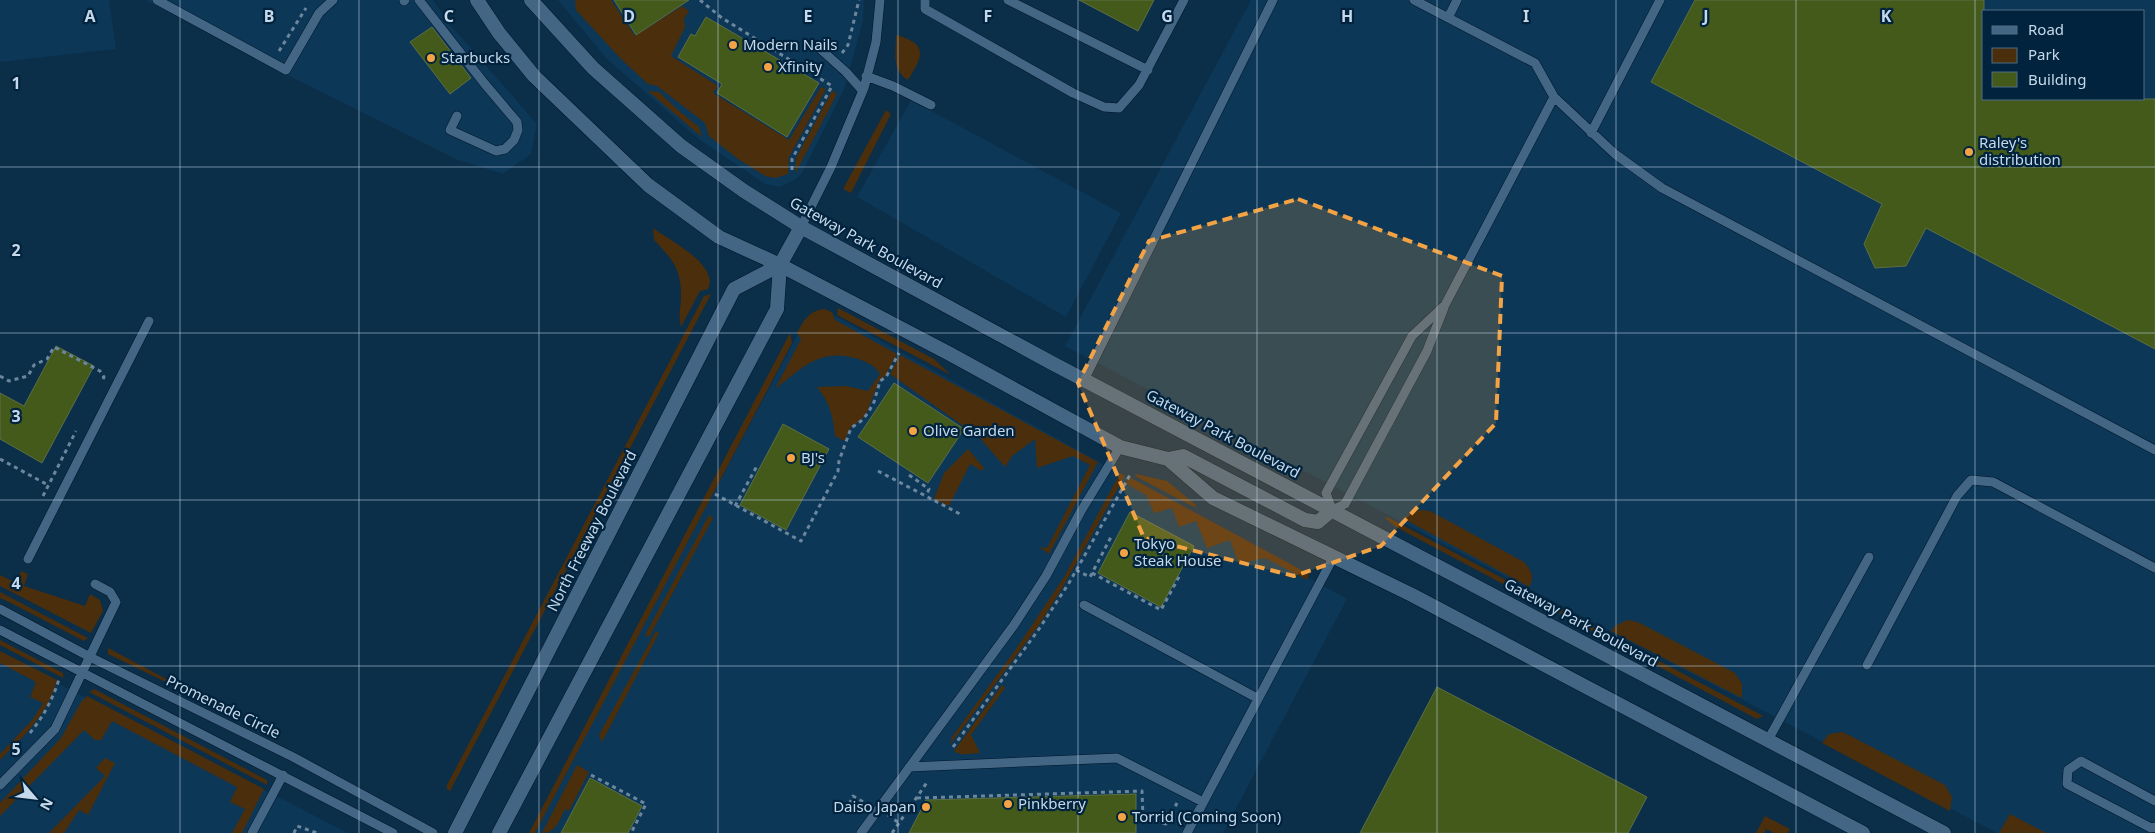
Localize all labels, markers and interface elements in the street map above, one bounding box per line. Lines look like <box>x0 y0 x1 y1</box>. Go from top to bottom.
text: A <box>84 5 96 27</box>
text: B <box>264 5 274 27</box>
text: C <box>444 5 454 27</box>
text: D <box>623 5 635 27</box>
text: E <box>804 5 813 27</box>
text: F <box>984 5 992 27</box>
text: G <box>1161 5 1173 27</box>
text: H <box>1341 5 1353 27</box>
text: I <box>1523 5 1529 27</box>
text: J <box>1701 5 1709 27</box>
text: K <box>1881 5 1892 27</box>
legend <box>1982 10 2145 100</box>
text: Road <box>2028 19 2064 39</box>
place label: Modern Nails <box>743 34 837 54</box>
marker: Modern Nails <box>727 39 739 51</box>
text: Park <box>2028 44 2060 64</box>
place label: Starbucks <box>441 47 510 67</box>
marker: Starbucks <box>425 52 437 64</box>
place label: Xfinity <box>778 56 822 76</box>
marker: Xfinity <box>762 61 774 73</box>
text: Building <box>2028 69 2086 89</box>
text: 1 <box>11 72 21 94</box>
place label: Raley's distribution <box>1979 132 2061 169</box>
marker: Raley's distribution <box>1963 146 1975 158</box>
street label: Gateway Park Boulevard <box>787 192 946 292</box>
text: 2 <box>11 239 21 261</box>
street label: Gateway Park Boulevard <box>1143 384 1304 482</box>
text: 3 <box>11 405 21 427</box>
place label: Olive Garden <box>923 420 1015 440</box>
marker: Olive Garden <box>907 425 919 437</box>
street label: North Freeway Boulevard <box>542 446 641 615</box>
place label: BJ's <box>801 447 825 467</box>
marker: BJ's <box>785 452 797 464</box>
place label: Tokyo Steak House <box>1134 533 1222 570</box>
marker: Tokyo Steak House <box>1118 547 1130 559</box>
text: 4 <box>11 572 21 594</box>
street label: Gateway Park Boulevard <box>1501 573 1662 671</box>
street label: Promenade Circle <box>163 670 284 742</box>
text: 5 <box>11 738 21 760</box>
north arrow <box>10 773 60 823</box>
place label: Pinkberry <box>1018 793 1086 813</box>
text: N <box>36 795 58 814</box>
place label: Daiso Japan <box>833 796 916 816</box>
marker: Pinkberry <box>1002 798 1014 810</box>
marker: Daiso Japan <box>920 801 932 813</box>
place label: Torrid (Coming Soon) <box>1132 806 1281 826</box>
marker: Torrid (Coming Soon) <box>1116 811 1128 823</box>

